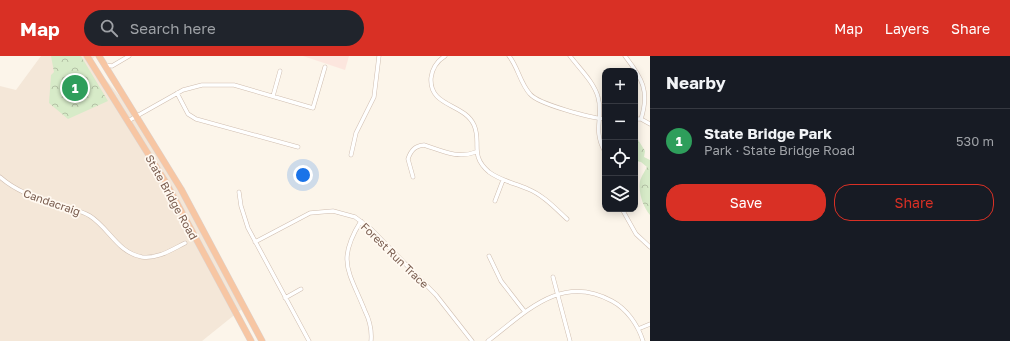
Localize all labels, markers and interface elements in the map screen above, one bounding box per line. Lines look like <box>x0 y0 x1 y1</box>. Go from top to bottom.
search box <box>84 10 364 46</box>
text: Map <box>20 17 60 40</box>
icon: search <box>98 17 120 39</box>
text: Search here <box>130 19 216 37</box>
text: Map <box>834 20 863 37</box>
text: Layers <box>885 20 929 37</box>
text: Share <box>951 20 990 37</box>
map controls <box>602 68 638 212</box>
button: + <box>602 68 638 104</box>
text: Nearby <box>666 72 726 93</box>
pin: 1 <box>62 73 88 103</box>
button: − <box>602 104 638 140</box>
text: State Bridge Park <box>704 124 832 142</box>
text: 1 <box>676 133 682 149</box>
text: 530 m <box>956 133 994 149</box>
button: locate <box>602 140 638 176</box>
text: Park · State Bridge Road <box>704 142 855 158</box>
street label: State Bridge Road <box>143 152 201 242</box>
your location <box>293 165 313 185</box>
button: layers <box>602 176 638 212</box>
button: Save <box>666 184 826 221</box>
button: Share <box>834 184 994 221</box>
street label: Candacraig <box>22 186 82 218</box>
street label: Forest Run Trace <box>359 220 431 290</box>

